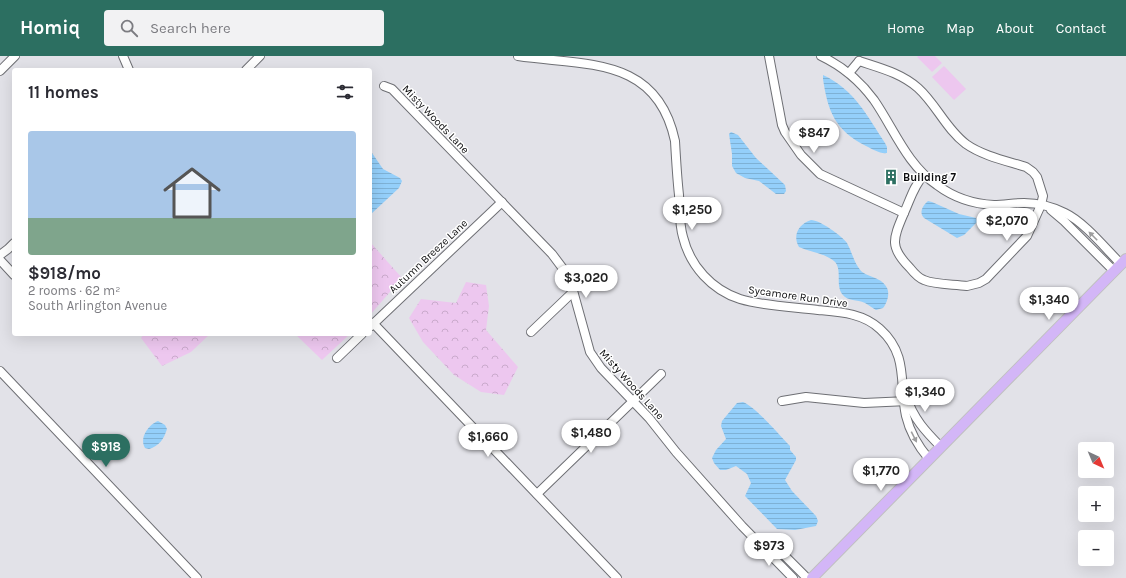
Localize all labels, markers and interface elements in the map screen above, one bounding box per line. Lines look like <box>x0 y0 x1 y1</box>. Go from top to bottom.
search box <box>104 10 384 46</box>
text: Homiq <box>20 17 80 39</box>
icon: search <box>118 17 140 39</box>
text: Search here <box>150 19 231 37</box>
text: Home <box>887 20 924 37</box>
text: Map <box>946 20 974 37</box>
text: About <box>996 20 1034 37</box>
text: Contact <box>1056 20 1106 37</box>
icon: filters <box>334 81 356 103</box>
text: 11 homes <box>28 82 99 102</box>
street label: Misty Woods Lane <box>400 82 472 157</box>
pin: $847 <box>790 120 838 154</box>
text: $847 <box>798 125 830 140</box>
icon: home <box>156 157 228 229</box>
building icon: Building 7 <box>882 168 900 186</box>
place label: Building 7 <box>903 171 956 184</box>
pin: $1,250 <box>659 197 725 231</box>
text: $1,250 <box>672 202 712 217</box>
pin: $2,070 <box>974 208 1040 242</box>
text: $2,070 <box>985 213 1029 228</box>
street label: Autumn Breeze Lane <box>386 216 470 296</box>
one-way arrow <box>1088 231 1098 241</box>
text: $918/mo <box>28 263 101 283</box>
pin: $3,020 <box>553 265 619 299</box>
text: $3,020 <box>564 270 608 285</box>
text: 2 rooms · 62 m² <box>28 283 120 298</box>
street label: Sycamore Run Drive <box>747 283 849 310</box>
pin: $1,340 <box>1016 287 1082 321</box>
text: $1,340 <box>1029 292 1069 307</box>
text: South Arlington Avenue <box>28 298 167 313</box>
street label: Misty Woods Lane <box>597 346 667 422</box>
pin: $1,340 <box>892 379 958 413</box>
text: $1,340 <box>905 384 945 399</box>
pin: $1,480 <box>558 420 624 454</box>
pin: $1,660 <box>455 424 521 458</box>
text: $1,480 <box>570 425 612 440</box>
text: $1,660 <box>468 429 508 444</box>
one-way arrow <box>911 431 917 443</box>
pin: $918 <box>82 434 130 468</box>
text: $918 <box>91 439 121 454</box>
north arrow <box>1078 442 1114 478</box>
map controls <box>1078 442 1114 566</box>
pin: $1,770 <box>848 458 914 492</box>
text: $1,770 <box>862 463 900 478</box>
button: + <box>1078 486 1114 522</box>
button: − <box>1078 530 1114 566</box>
pin: $973 <box>745 533 793 567</box>
text: $973 <box>753 538 785 553</box>

